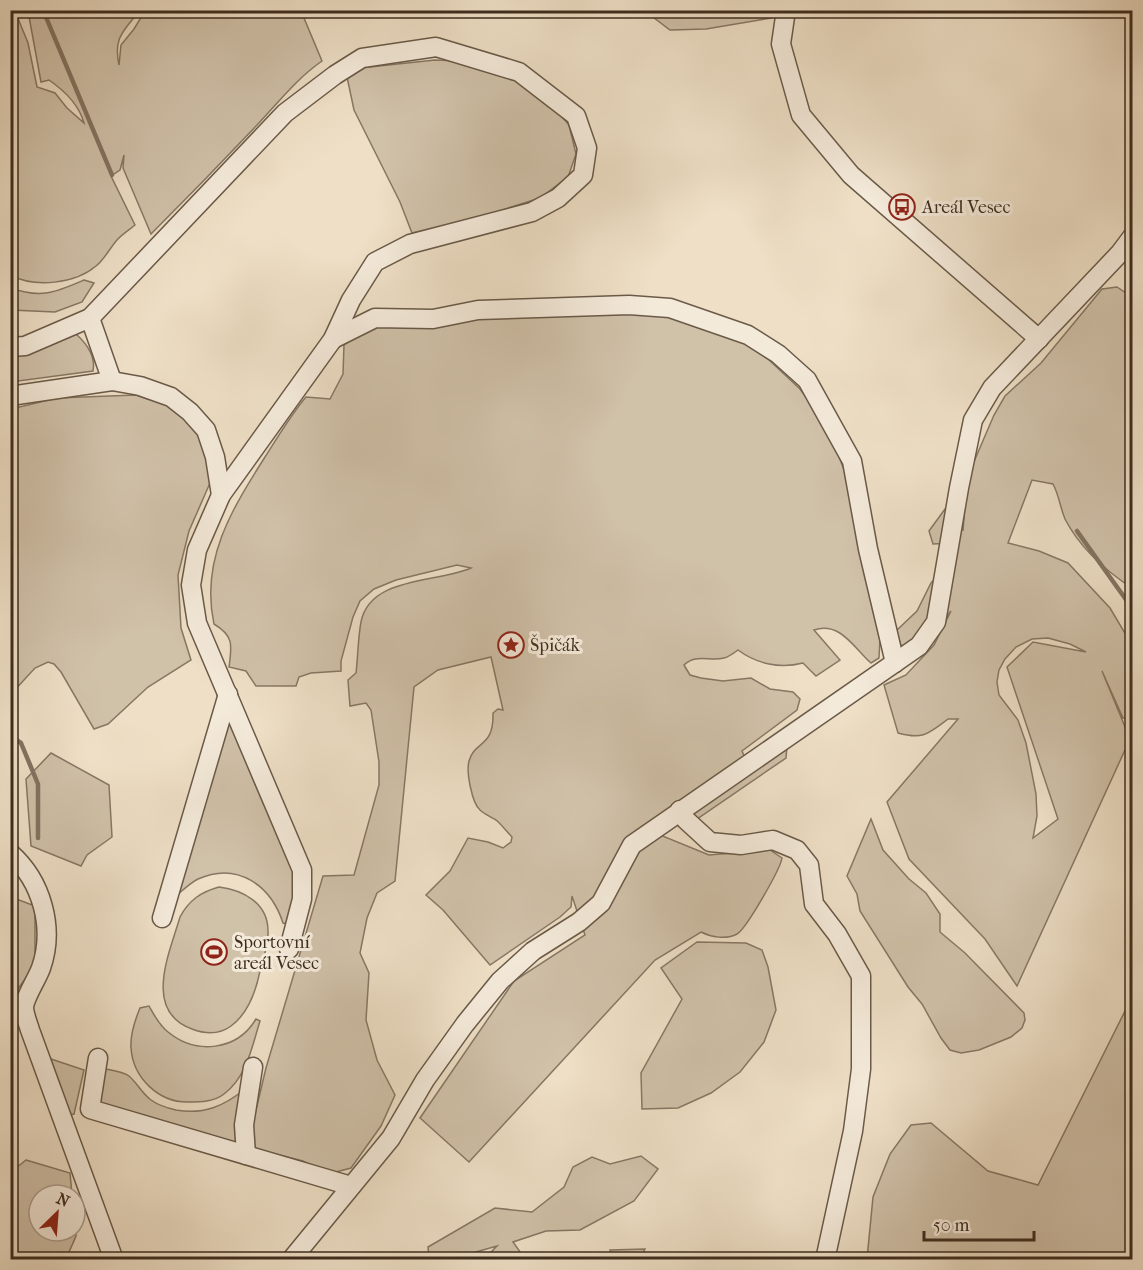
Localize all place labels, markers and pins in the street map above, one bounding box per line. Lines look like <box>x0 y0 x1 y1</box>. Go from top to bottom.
bus stop icon: Areál Vesec <box>887 192 917 222</box>
place label: Areál Vesec <box>921 197 1010 218</box>
place icon: Špičák <box>496 630 526 660</box>
place label: Špičák <box>530 633 580 656</box>
place label: Sportovní areál Vesec <box>234 932 319 974</box>
sports icon: Sportovní areál Vesec <box>199 937 229 967</box>

